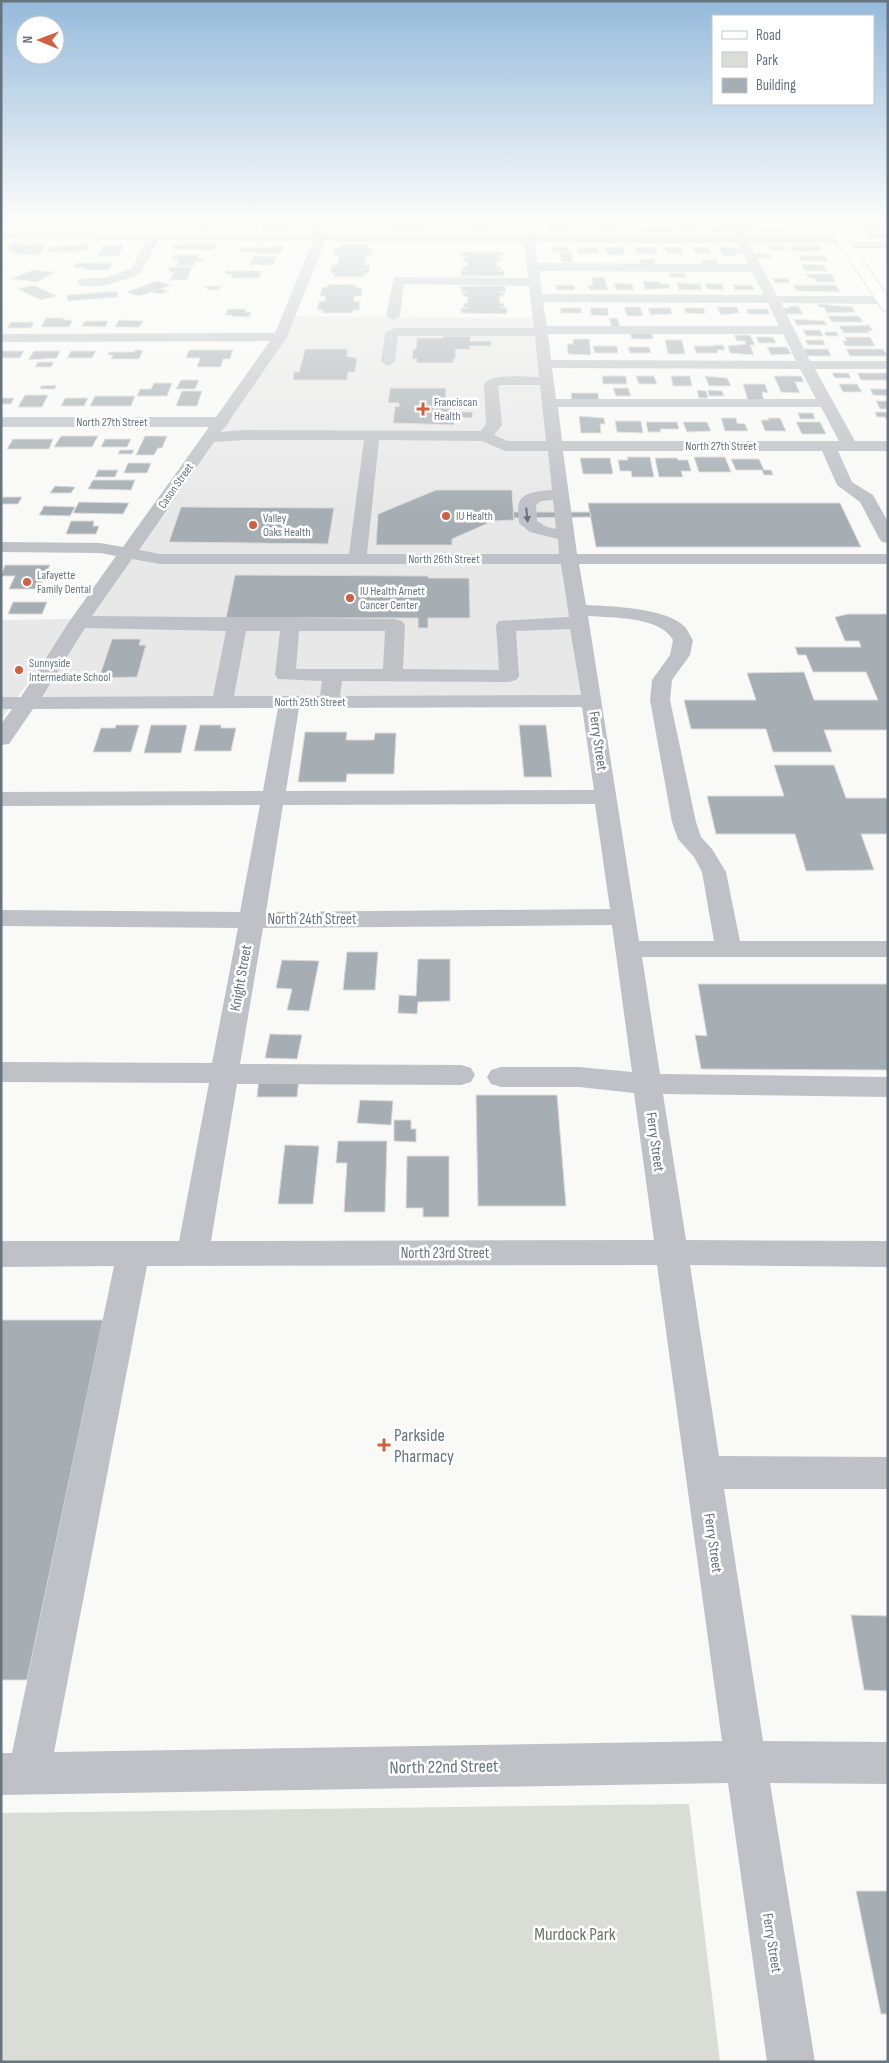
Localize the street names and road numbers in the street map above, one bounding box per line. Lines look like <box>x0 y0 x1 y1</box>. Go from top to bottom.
street label: North 27th Street <box>76 415 148 430</box>
street label: North 27th Street <box>685 439 757 454</box>
street label: Cason Street <box>155 460 197 512</box>
street label: North 26th Street <box>408 552 480 567</box>
street label: North 25th Street <box>274 695 346 710</box>
street label: Ferry Street <box>584 710 612 772</box>
street label: North 24th Street <box>267 910 357 929</box>
street label: Knight Street <box>226 943 256 1013</box>
street label: Ferry Street <box>641 1111 669 1173</box>
street label: North 23rd Street <box>401 1244 490 1263</box>
street label: Ferry Street <box>699 1512 727 1574</box>
street label: North 22nd Street <box>389 1756 499 1778</box>
street label: Ferry Street <box>758 1912 786 1975</box>

